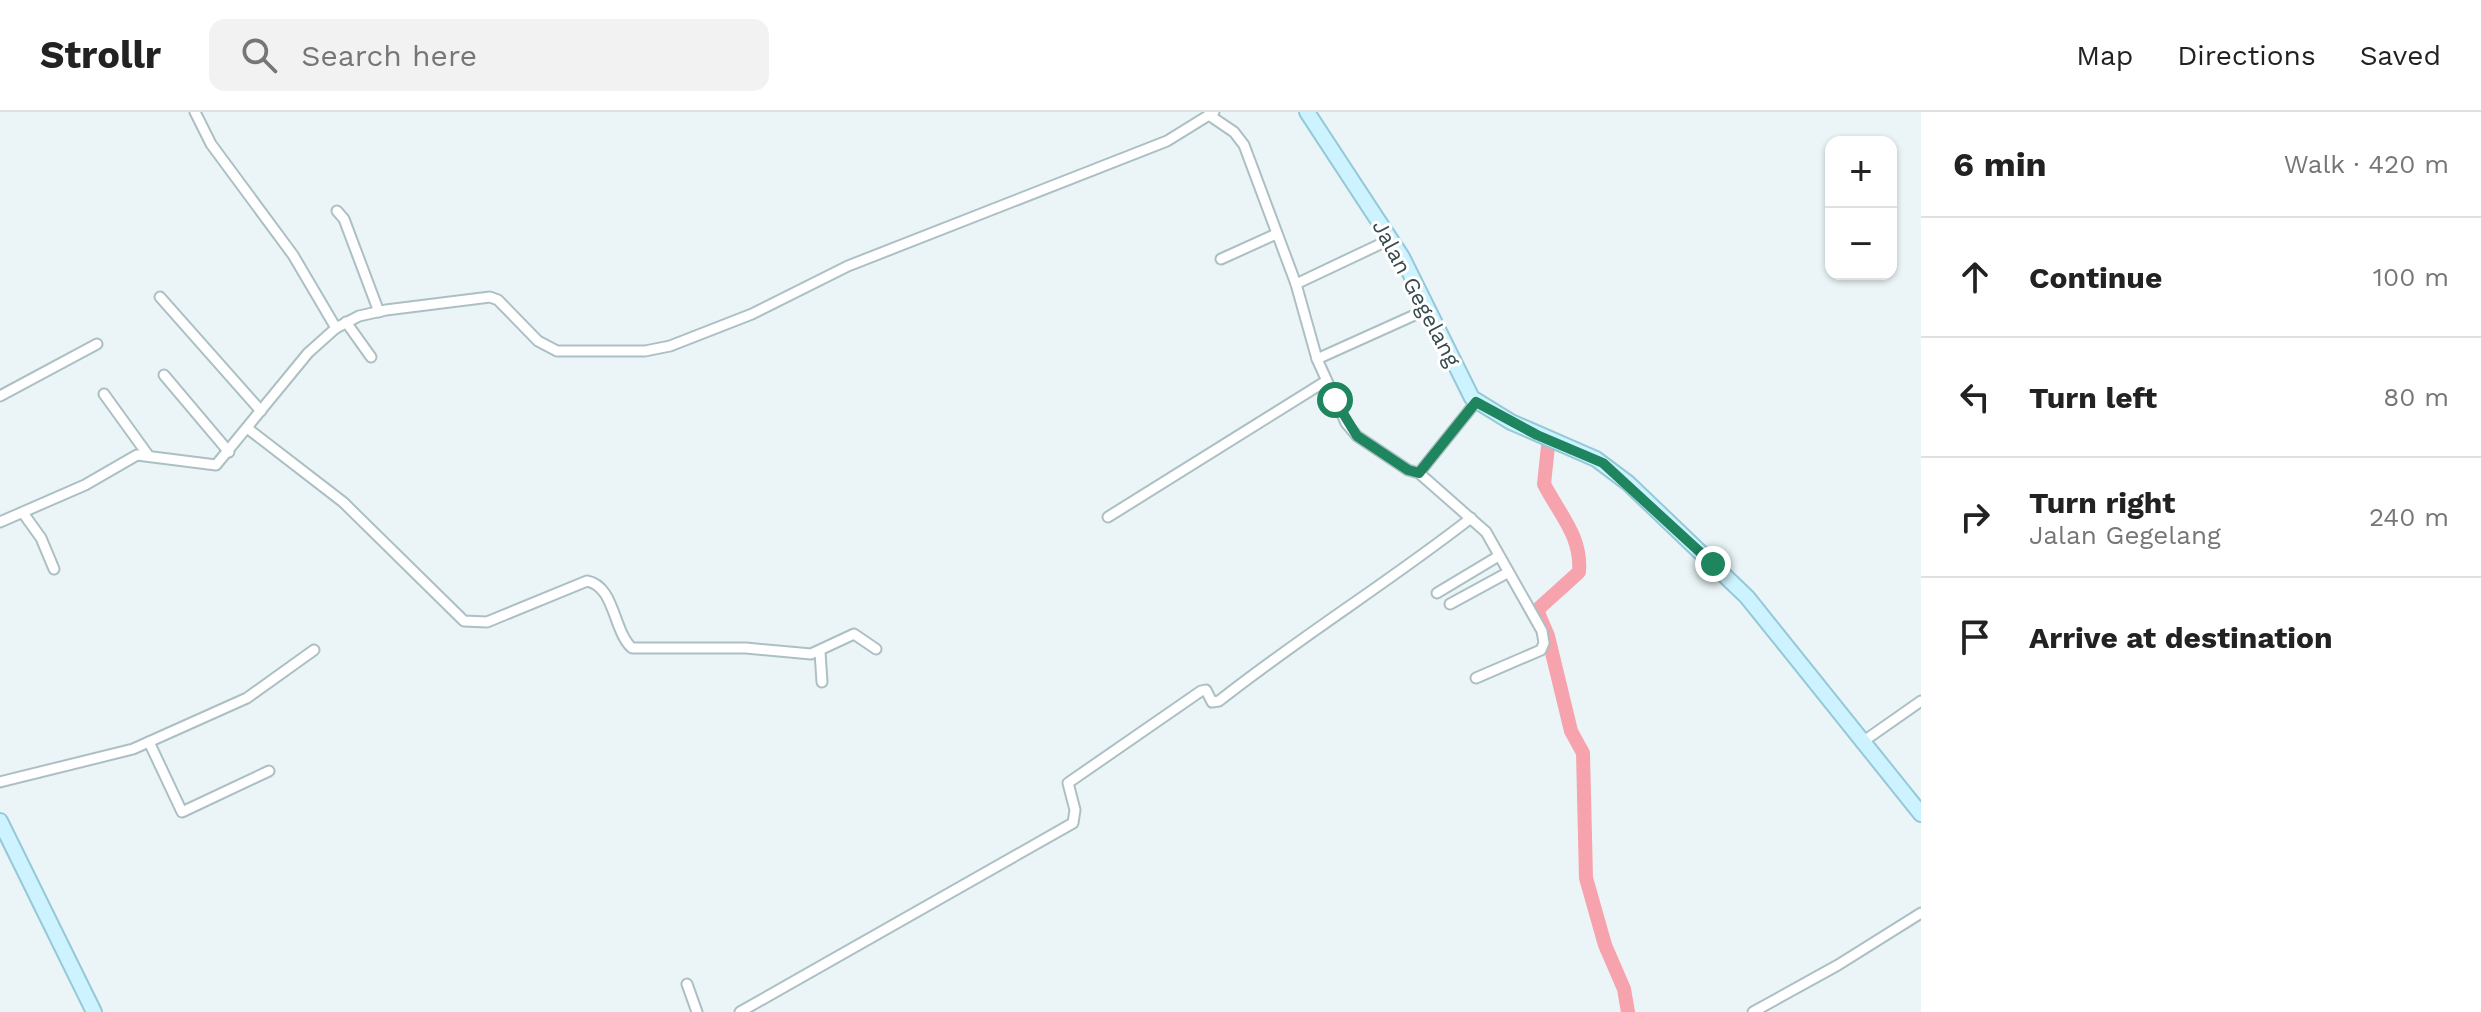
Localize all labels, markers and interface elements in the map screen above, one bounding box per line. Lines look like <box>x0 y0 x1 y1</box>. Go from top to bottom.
search box <box>209 19 769 91</box>
text: Strollr <box>40 33 161 77</box>
icon: search <box>237 33 281 77</box>
text: Search here <box>301 38 477 73</box>
text: Map <box>2076 39 2133 72</box>
text: Directions <box>2177 39 2316 72</box>
text: Saved <box>2360 39 2441 72</box>
map controls <box>1825 136 1897 280</box>
button: + <box>1825 136 1897 208</box>
text: 6 min <box>1953 144 2047 184</box>
text: Walk · 420 m <box>2284 149 2449 179</box>
button: − <box>1825 208 1897 280</box>
street label: Jalan Gegelang <box>1367 216 1466 371</box>
icon: ahead <box>1953 255 1997 299</box>
text: Continue <box>2029 260 2162 295</box>
text: 100 m <box>2373 262 2449 292</box>
icon: left <box>1953 375 1997 419</box>
text: Turn left <box>2029 380 2157 415</box>
route start <box>1317 382 1353 418</box>
text: 80 m <box>2383 382 2449 412</box>
text: Turn right <box>2029 485 2175 520</box>
icon: right <box>1953 495 1997 539</box>
text: 240 m <box>2369 502 2449 532</box>
text: Jalan Gegelang <box>2029 520 2221 550</box>
route end <box>1695 546 1731 582</box>
icon: arrive <box>1953 615 1997 659</box>
text: Arrive at destination <box>2029 620 2333 655</box>

